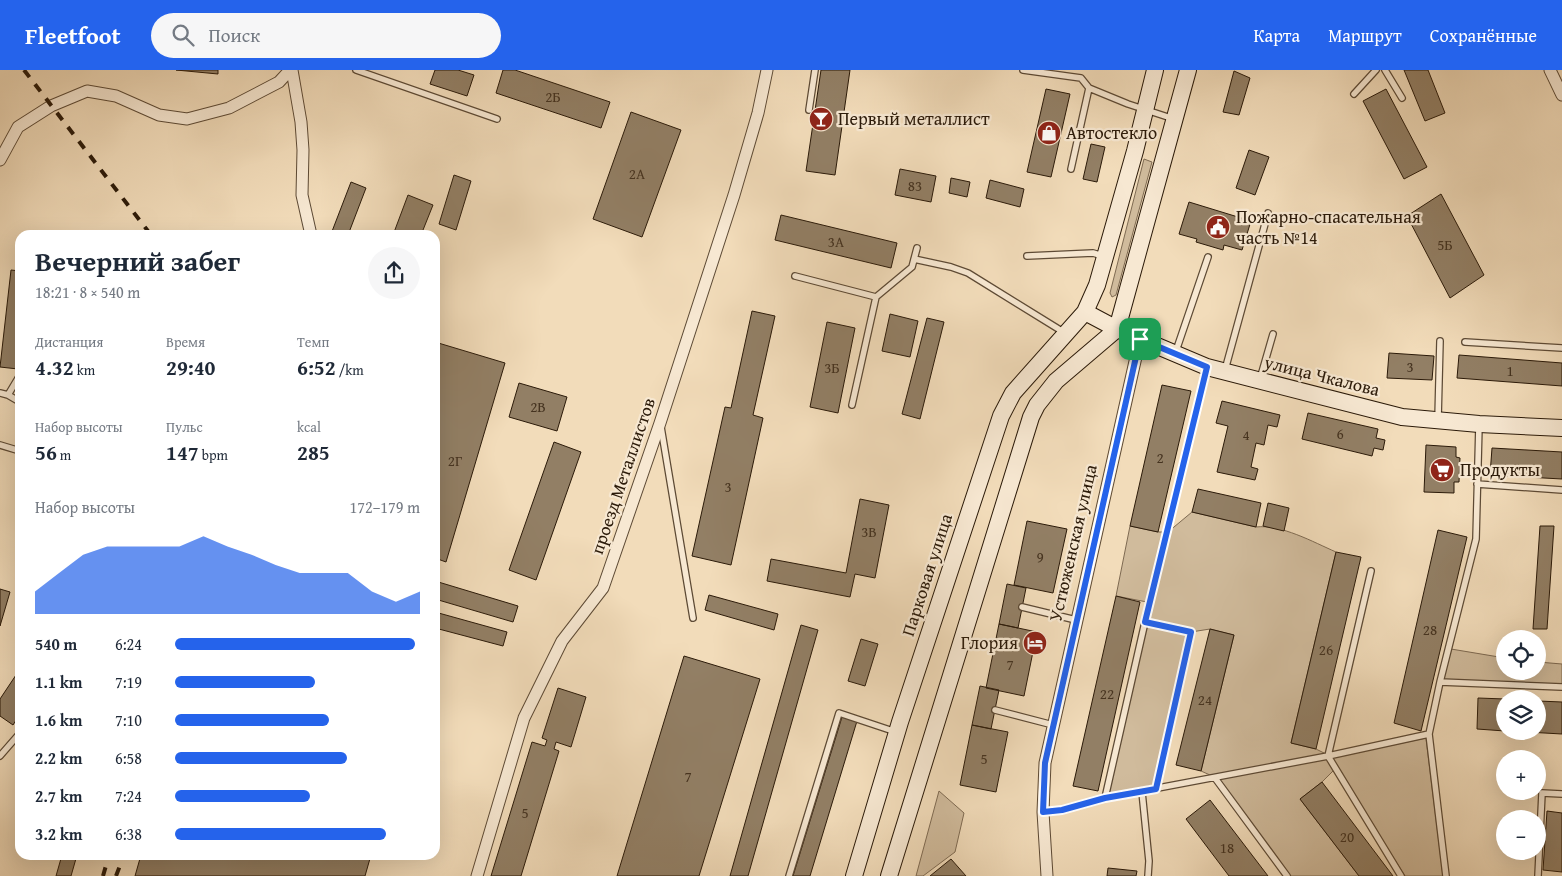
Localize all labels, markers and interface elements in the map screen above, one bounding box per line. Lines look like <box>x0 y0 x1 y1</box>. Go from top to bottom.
search box <box>151 13 501 58</box>
text: Fleetfoot <box>25 18 121 53</box>
icon: search <box>169 21 197 49</box>
text: Поиск <box>209 21 260 49</box>
text: Карта <box>1254 22 1300 49</box>
text: Маршрут <box>1328 22 1402 49</box>
text: Сохранённые <box>1430 22 1537 49</box>
house number: 2Б <box>545 86 561 107</box>
place label: Первый металлист <box>838 105 990 132</box>
bar icon: Первый металлист <box>808 106 834 132</box>
place label: Автостекло <box>1066 119 1157 146</box>
shop icon: Автостекло <box>1036 120 1062 146</box>
house number: 2А <box>629 163 645 184</box>
house number: 83 <box>908 175 922 196</box>
place label: Пожарно-спасательная часть №14 <box>1236 203 1421 251</box>
public building icon: Пожарно-спасательная часть №14 <box>1205 214 1231 240</box>
house number: 3А <box>828 231 844 252</box>
house number: 5Б <box>1437 234 1453 255</box>
text: Вечерний забег <box>35 240 240 281</box>
button: share <box>368 247 420 299</box>
text: 18:21 · 8 × 540 m <box>35 280 140 304</box>
pin <box>1119 318 1161 360</box>
icon: arrive <box>1126 325 1154 353</box>
text: Дистанция <box>35 332 103 352</box>
text: Время <box>166 332 205 352</box>
text: Темп <box>297 332 329 352</box>
street label: улица Чкалова <box>1261 348 1383 403</box>
text: 4.32 <box>35 352 74 383</box>
text: 29:40 <box>166 352 215 383</box>
text: 6:52 <box>297 352 336 383</box>
house number: 3 <box>1406 356 1414 377</box>
house number: 3Б <box>824 357 840 378</box>
text: km <box>74 360 95 380</box>
text: /km <box>336 360 364 380</box>
house number: 1 <box>1506 360 1514 381</box>
street label: проезд Металлистов <box>583 394 662 558</box>
house number: 2В <box>530 396 546 417</box>
text: Набор высоты <box>35 417 122 437</box>
text: Пульс <box>166 417 203 437</box>
text: kcal <box>297 417 321 437</box>
house number: 6 <box>1336 423 1344 444</box>
house number: 4 <box>1242 424 1250 445</box>
text: 56 <box>35 437 57 468</box>
text: 147 <box>166 437 199 468</box>
text: 285 <box>297 437 330 468</box>
text: m <box>57 445 71 465</box>
text: bpm <box>199 445 228 465</box>
house number: 2 <box>1156 447 1164 468</box>
house number: 2Г <box>448 450 462 471</box>
place label: Продукты <box>1460 456 1541 483</box>
supermarket icon: Продукты <box>1429 457 1455 483</box>
street label: Устюженская улица <box>1041 461 1104 624</box>
house number: 3 <box>724 476 732 497</box>
text: Набор высоты <box>35 495 135 519</box>
text: 172–179 m <box>350 495 420 519</box>
street label: Парковая улица <box>894 510 959 640</box>
house number: 3В <box>861 521 877 542</box>
house number: 9 <box>1036 546 1044 567</box>
house number: 28 <box>1423 619 1437 640</box>
place label: Глория <box>961 629 1018 656</box>
hotel icon: Глория <box>1022 630 1048 656</box>
map controls <box>1496 630 1546 860</box>
button: locate <box>1496 630 1546 680</box>
text: 540 m <box>35 632 77 656</box>
text: 6:24 <box>115 632 142 656</box>
house number: 26 <box>1319 639 1333 660</box>
house number: 7 <box>1006 654 1014 675</box>
text: 1.1 km <box>35 670 82 694</box>
text: 7:19 <box>115 670 142 694</box>
house number: 22 <box>1100 683 1114 704</box>
house number: 24 <box>1198 689 1212 710</box>
button: layers <box>1496 690 1546 740</box>
text: 1.6 km <box>35 708 82 732</box>
text: 7:10 <box>115 708 142 732</box>
text: 2.2 km <box>35 746 82 770</box>
text: 6:58 <box>115 746 142 770</box>
house number: 5 <box>980 748 988 769</box>
button: + <box>1496 750 1546 800</box>
house number: 7 <box>684 766 692 787</box>
text: 2.7 km <box>35 784 82 808</box>
text: 7:24 <box>115 784 142 808</box>
house number: 5 <box>521 802 529 823</box>
button: − <box>1496 810 1546 860</box>
text: 3.2 km <box>35 822 82 846</box>
text: 6:38 <box>115 822 142 846</box>
house number: 20 <box>1340 826 1354 847</box>
house number: 18 <box>1220 837 1234 858</box>

